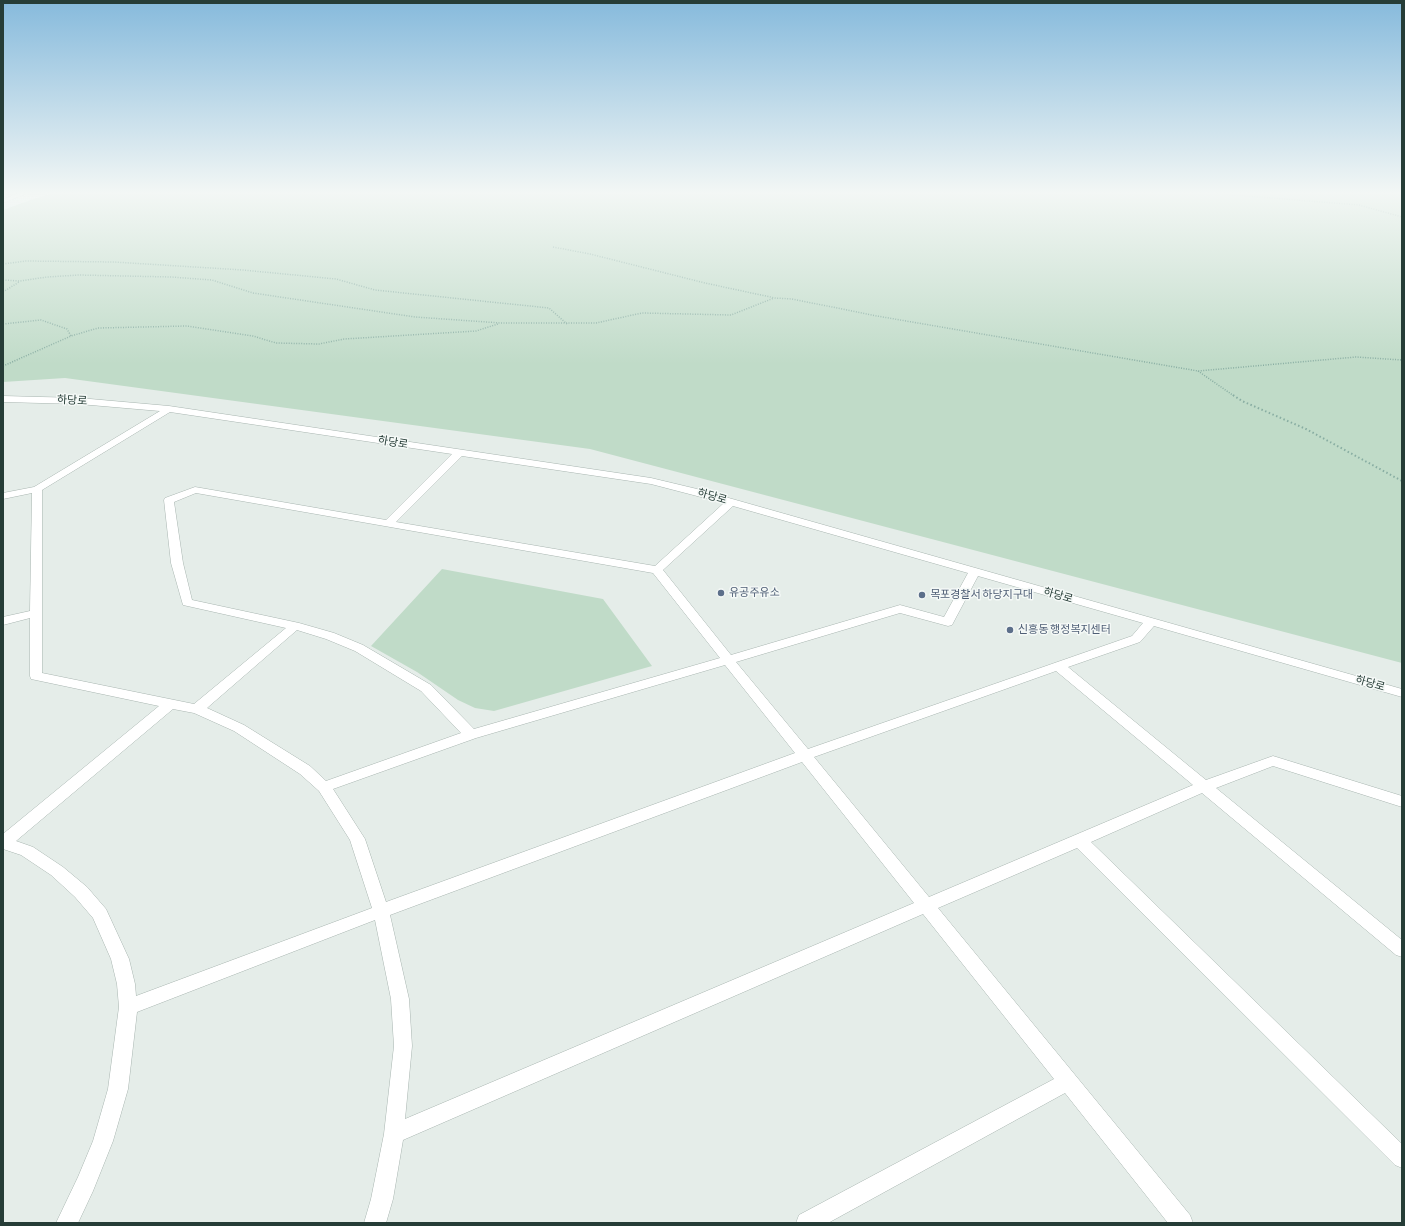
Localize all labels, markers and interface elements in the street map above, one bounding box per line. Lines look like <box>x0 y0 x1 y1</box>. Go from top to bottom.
street label: 하당로 <box>56 394 88 408</box>
street label: 하당로 <box>377 434 409 452</box>
street label: 하당로 <box>696 486 728 508</box>
street label: 하당로 <box>1042 585 1074 607</box>
place label: 유공주유소 <box>729 586 780 600</box>
marker: 유공주유소 <box>716 588 726 598</box>
place label: 목포경찰서 하당지구대 <box>930 588 1033 602</box>
marker: 목포경찰서 하당지구대 <box>917 590 927 600</box>
place label: 신흥동 행정복지센터 <box>1018 623 1111 637</box>
marker: 신흥동 행정복지센터 <box>1005 625 1015 635</box>
street label: 하당로 <box>1354 673 1386 695</box>

